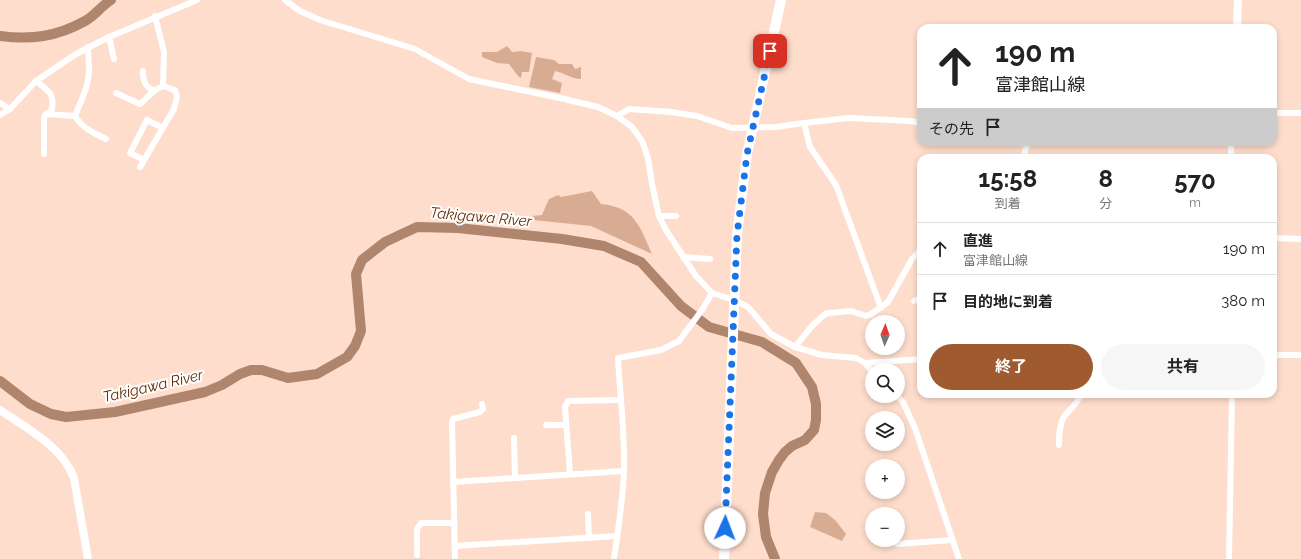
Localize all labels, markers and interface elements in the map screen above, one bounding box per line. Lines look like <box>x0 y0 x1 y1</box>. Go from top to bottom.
pin <box>753 34 787 68</box>
text: 190 m <box>995 36 1075 69</box>
icon: arrive <box>759 40 781 62</box>
icon: ahead <box>929 40 981 92</box>
text: 富津館山線 <box>995 74 1085 95</box>
icon: arrive <box>982 116 1004 138</box>
text: その先 <box>929 120 974 138</box>
text: 15:58 <box>978 164 1037 193</box>
text: 8 <box>1098 164 1113 193</box>
text: 570 <box>1174 166 1216 195</box>
text: m <box>1189 195 1201 210</box>
text: 到着 <box>995 196 1021 211</box>
text: 分 <box>1099 196 1112 211</box>
water label: Takigawa River <box>429 204 534 230</box>
text: 直進 <box>963 232 993 250</box>
icon: ahead <box>929 238 951 260</box>
text: 190 m <box>1223 240 1265 258</box>
text: 富津館山線 <box>963 253 1028 268</box>
icon: arrive <box>929 290 951 312</box>
text: 380 m <box>1221 292 1265 310</box>
text: 目的地に到着 <box>963 293 1053 311</box>
north arrow <box>865 315 905 355</box>
map controls <box>865 315 905 547</box>
button: 終了 <box>929 344 1093 390</box>
button: 共有 <box>1101 344 1265 390</box>
button: search <box>865 363 905 403</box>
water label: Takigawa River <box>101 366 206 406</box>
button: layers <box>865 411 905 451</box>
button: + <box>865 459 905 499</box>
position arrow <box>704 507 746 549</box>
button: − <box>865 507 905 547</box>

